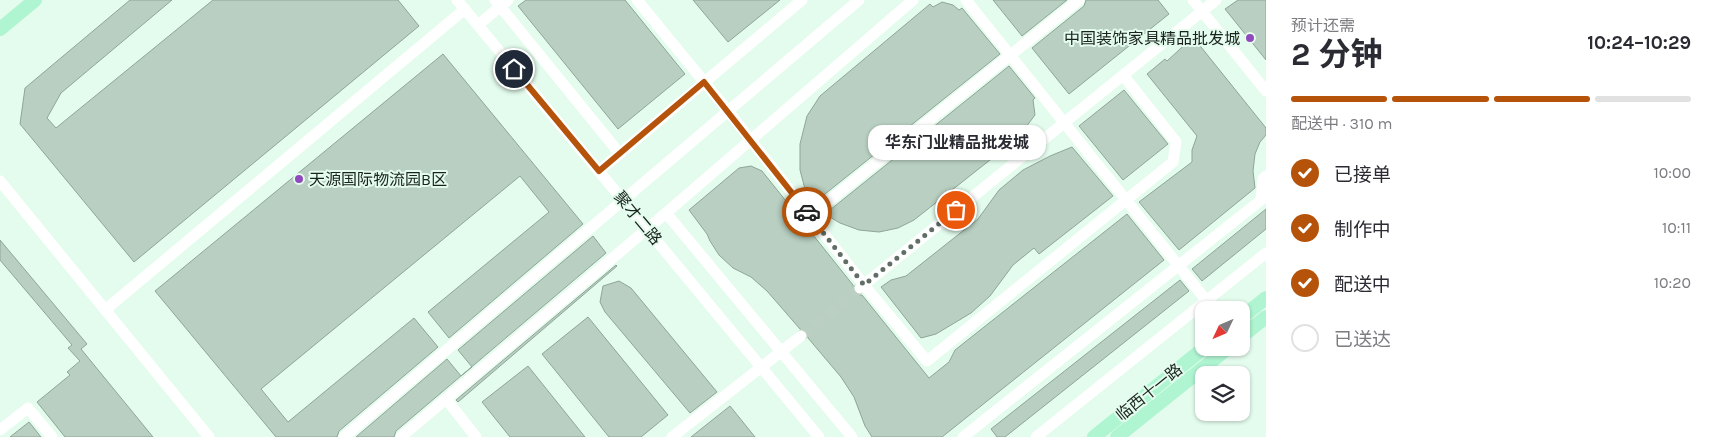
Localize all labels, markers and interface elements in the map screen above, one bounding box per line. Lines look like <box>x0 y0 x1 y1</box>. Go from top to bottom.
text: 预计还需 <box>1291 16 1355 35</box>
place label: 中国装饰家具精品批发城 <box>1064 29 1240 48</box>
marker: 中国装饰家具精品批发城 <box>1244 32 1256 44</box>
text: 10:24–10:29 <box>1587 32 1691 54</box>
text: 2 分钟 <box>1291 36 1382 73</box>
pin <box>493 48 535 90</box>
icon: home <box>500 55 528 83</box>
text: 配送中 · 310 m <box>1291 114 1392 133</box>
callout: 华东门业精品批发城 <box>867 125 1045 160</box>
text: 华东门业精品批发城 <box>885 133 1029 152</box>
icon: check <box>1291 159 1319 187</box>
text: 10:00 <box>1654 163 1691 182</box>
text: 已接单 <box>1334 164 1391 186</box>
place label: 天源国际物流园B区 <box>309 170 447 189</box>
marker: 天源国际物流园B区 <box>293 173 305 185</box>
street label: 聚才二路 <box>610 187 666 249</box>
courier <box>782 187 832 237</box>
pin <box>935 189 977 231</box>
icon: bag <box>942 196 970 224</box>
icon: car <box>793 198 821 226</box>
icon: check <box>1291 214 1319 242</box>
text: 10:11 <box>1662 218 1691 237</box>
text: 制作中 <box>1334 219 1391 241</box>
icon: check <box>1291 269 1319 297</box>
text: 10:20 <box>1654 273 1691 292</box>
text: 配送中 <box>1334 274 1391 296</box>
north arrow <box>1195 301 1250 356</box>
map controls <box>1195 301 1250 421</box>
text: 已送达 <box>1334 329 1391 351</box>
street label: 临西十一路 <box>1112 359 1186 425</box>
button: layers <box>1195 366 1250 421</box>

